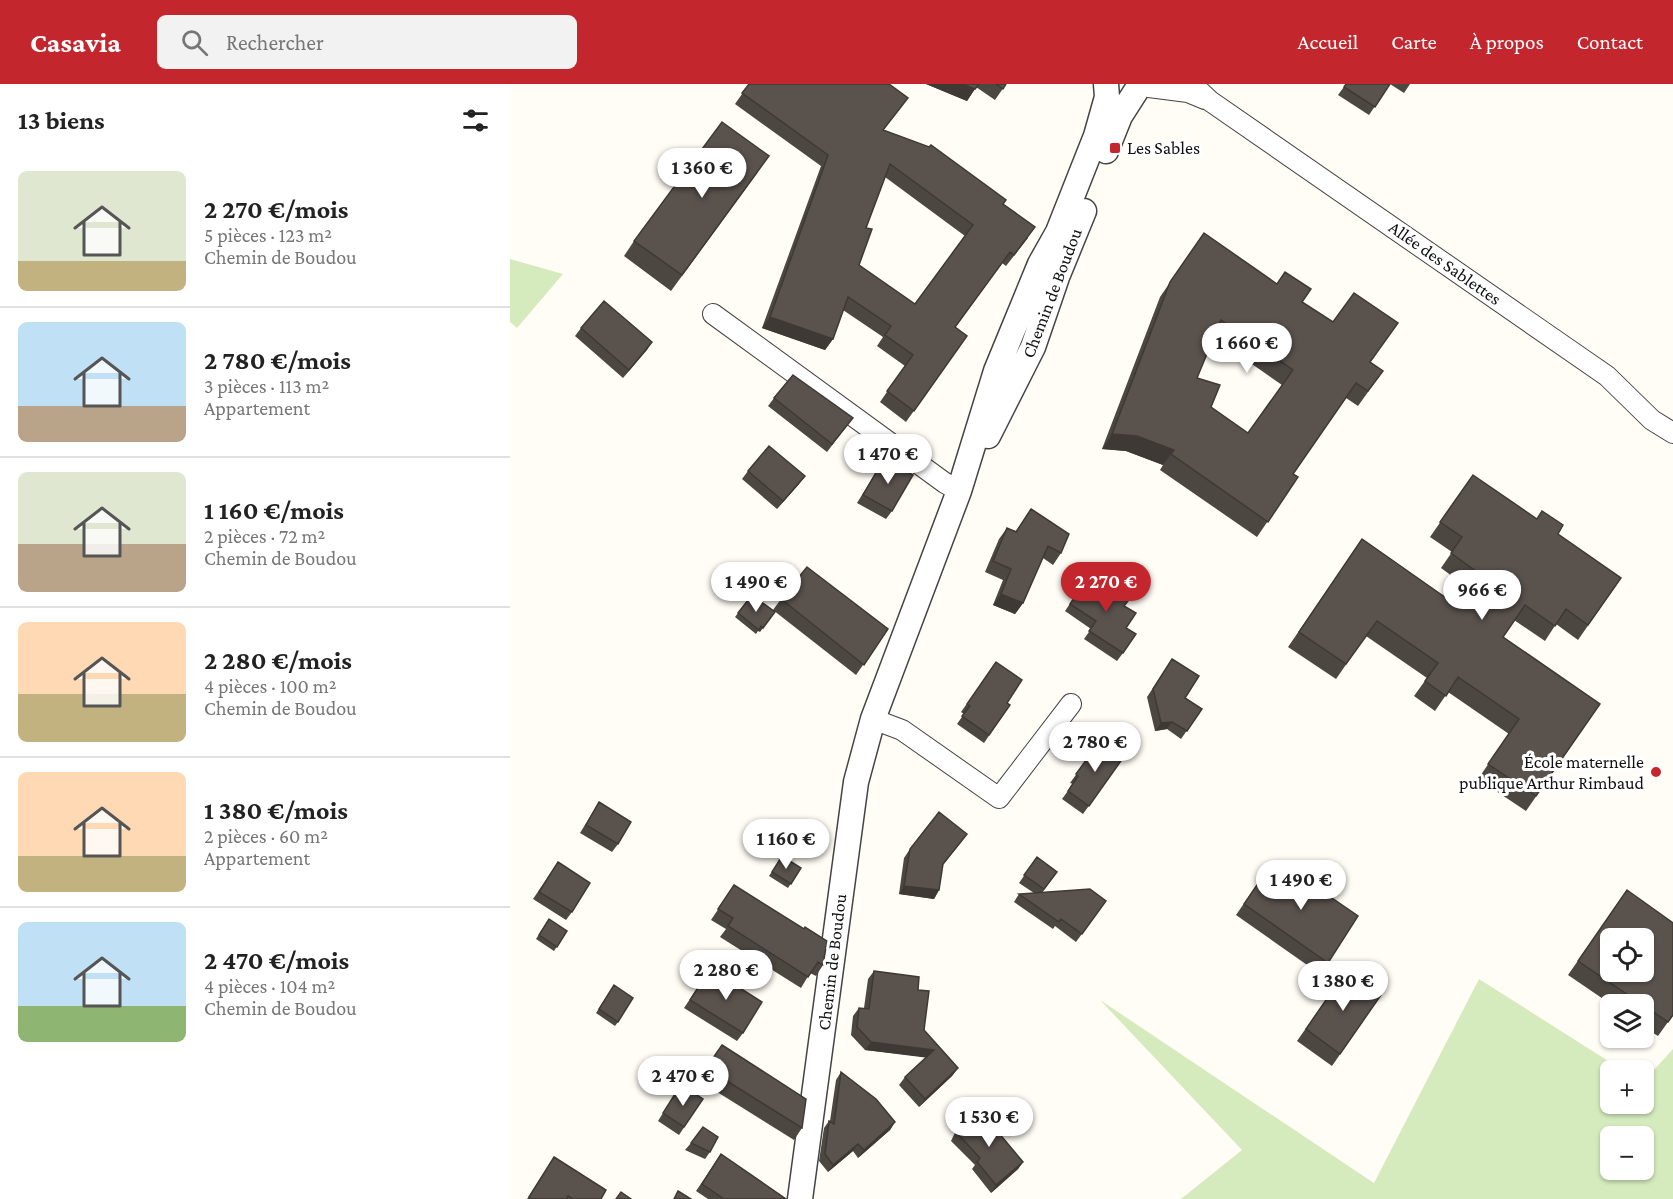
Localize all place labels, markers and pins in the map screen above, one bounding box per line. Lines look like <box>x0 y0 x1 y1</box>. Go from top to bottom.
place label: Les Sables <box>1127 138 1200 158</box>
marker: Les Sables <box>1108 141 1122 155</box>
pin: 1 360 € <box>647 148 757 199</box>
pin: 1 660 € <box>1192 323 1302 374</box>
pin: 1 470 € <box>833 434 943 485</box>
pin: 1 490 € <box>701 562 811 613</box>
pin: 2 270 € <box>1051 562 1161 613</box>
pin: 966 € <box>1440 570 1524 621</box>
pin: 2 780 € <box>1040 722 1150 773</box>
place label: École maternelle publique Arthur Rimbaud <box>1459 752 1645 793</box>
marker: École maternelle publique Arthur Rimbaud <box>1649 765 1663 779</box>
pin: 1 160 € <box>731 819 841 870</box>
pin: 1 490 € <box>1246 860 1356 911</box>
pin: 2 280 € <box>671 950 781 1001</box>
pin: 1 380 € <box>1288 961 1398 1012</box>
pin: 2 470 € <box>628 1056 738 1107</box>
pin: 1 530 € <box>934 1097 1044 1148</box>

